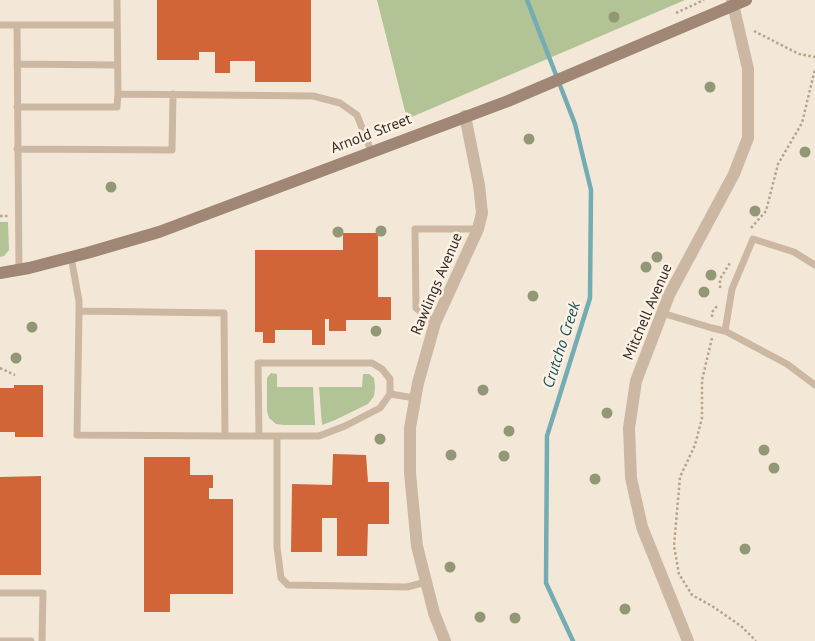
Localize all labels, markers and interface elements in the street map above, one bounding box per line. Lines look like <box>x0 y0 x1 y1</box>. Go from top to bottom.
street label: Arnold Street <box>328 110 414 158</box>
street label: Rawlings Avenue <box>407 230 467 338</box>
street label: Mitchell Avenue <box>620 261 676 363</box>
water label: Crutcho Creek <box>539 299 585 391</box>

